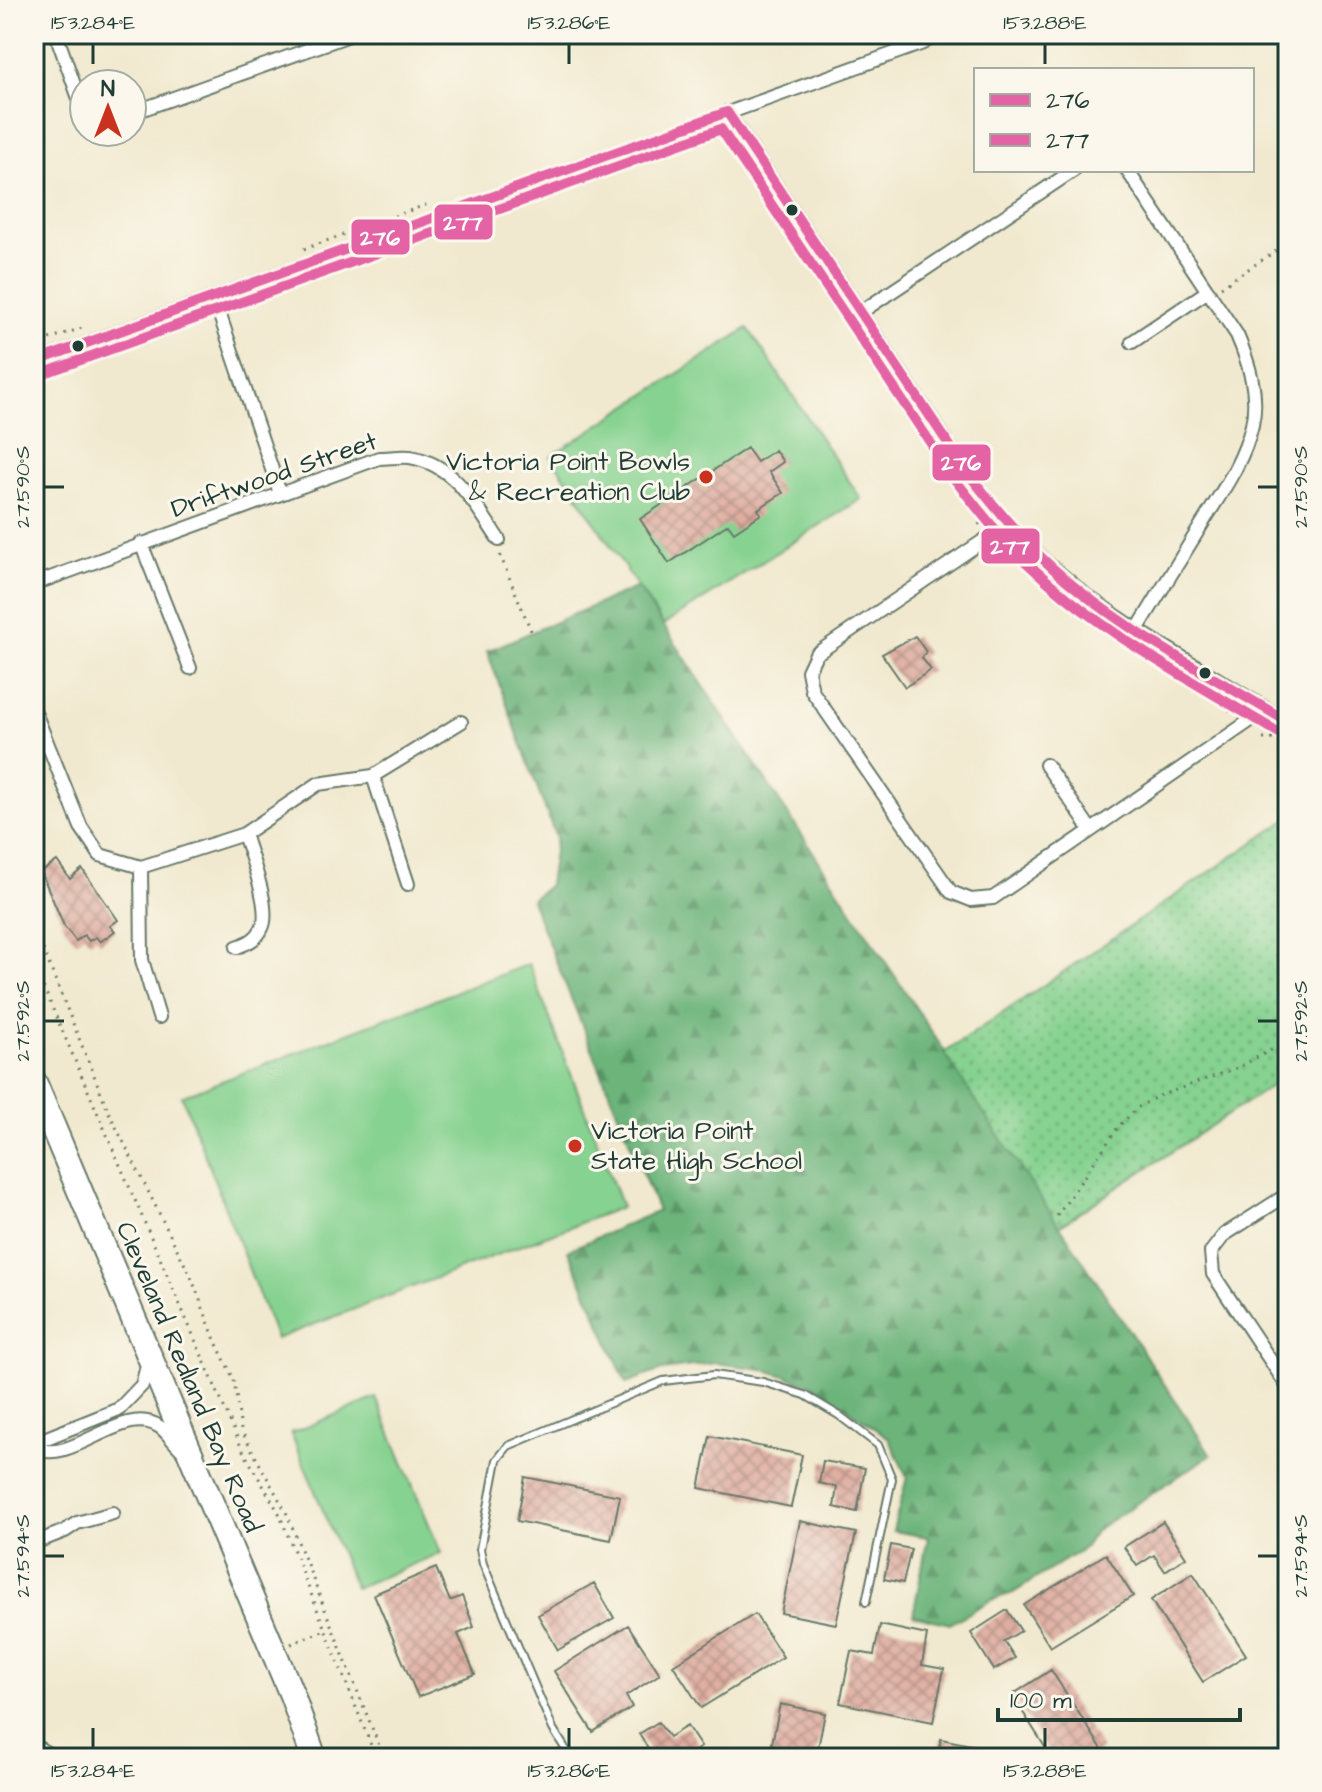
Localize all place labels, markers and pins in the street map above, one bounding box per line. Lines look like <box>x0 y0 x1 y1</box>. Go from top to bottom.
unlabelled marker <box>784 202 800 218</box>
unlabelled marker <box>70 338 86 354</box>
place label: Victoria Point Bowls & Recreation Club <box>446 444 690 510</box>
marker: Victoria Point Bowls & Recreation Club <box>697 468 715 486</box>
unlabelled marker <box>1197 665 1213 681</box>
place label: Victoria Point State High School <box>591 1113 802 1181</box>
marker: Victoria Point State High School <box>566 1137 584 1155</box>

